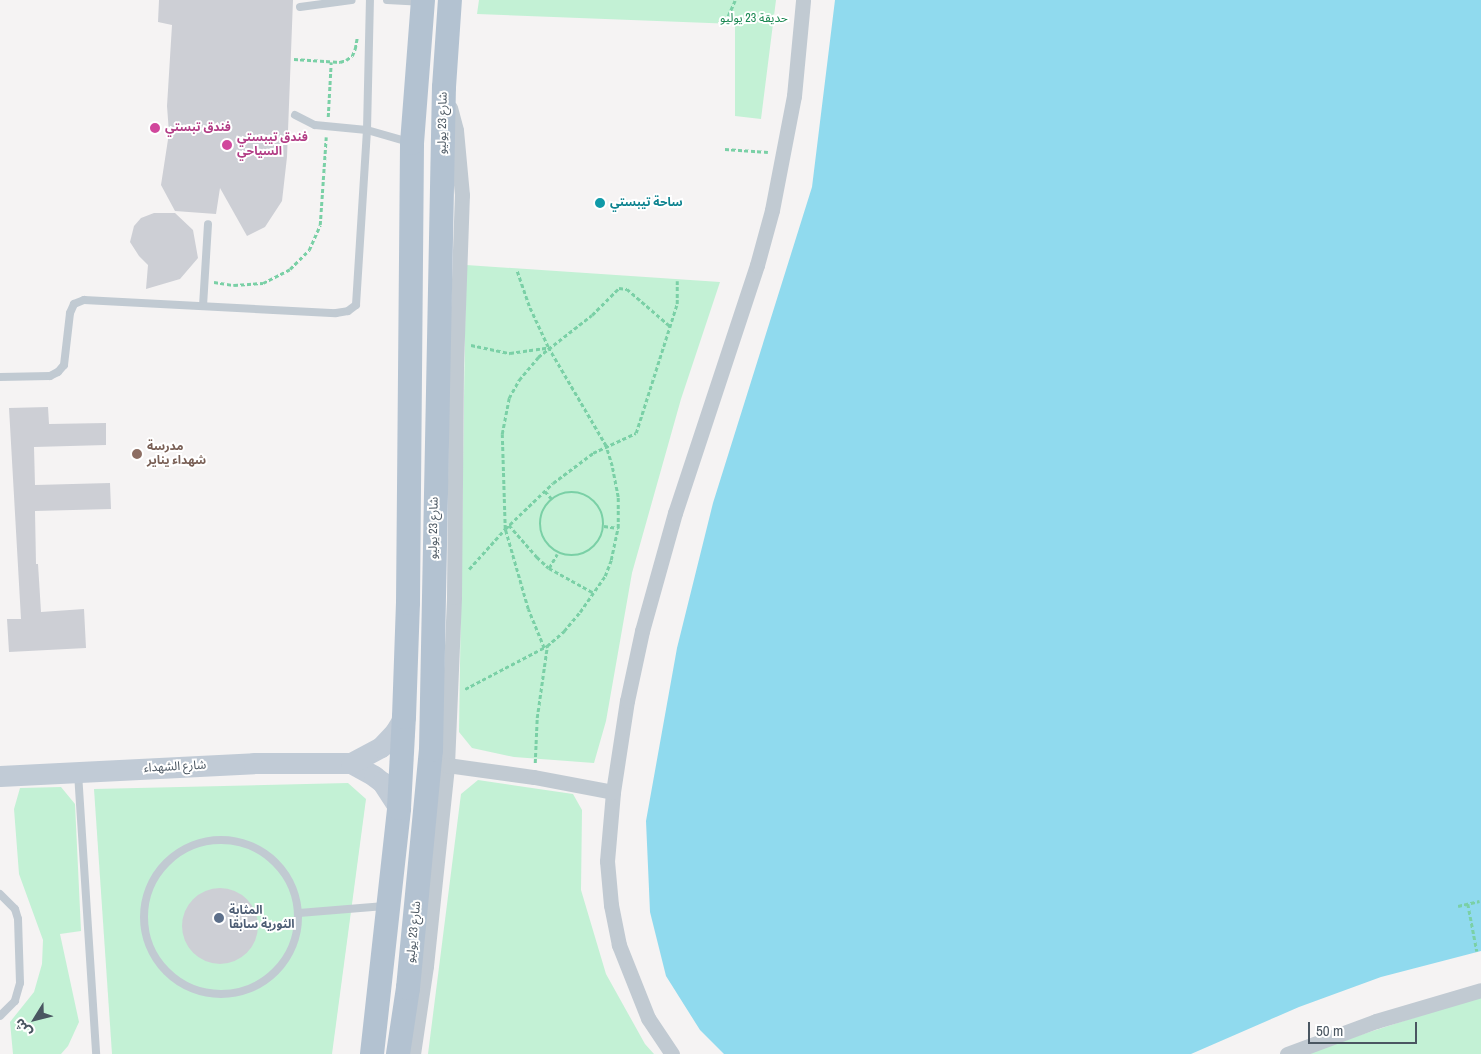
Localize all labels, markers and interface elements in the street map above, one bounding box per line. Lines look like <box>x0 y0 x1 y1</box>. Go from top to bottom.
park label: حديقة 23 يوليو <box>720 12 788 26</box>
street label: شارع 23 يوليو <box>435 92 451 154</box>
place label: فندق تبستي <box>165 121 231 135</box>
marker: فندق تبستي <box>149 122 161 134</box>
place label: فندق تيبستي السياحي <box>237 131 308 159</box>
marker: فندق تيبستي السياحي <box>221 139 233 151</box>
place label: ساحة تيبستي <box>610 196 683 210</box>
marker: ساحة تيبستي <box>594 197 606 209</box>
place label: مدرسة شهداء يناير <box>147 440 206 468</box>
marker: مدرسة شهداء يناير <box>131 448 143 460</box>
street label: شارع 23 يوليو <box>426 497 442 559</box>
street label: شارع الشهداء <box>143 758 207 776</box>
street label: شارع 23 يوليو <box>404 900 424 964</box>
place label: المثابة الثورية سابقا <box>229 904 294 932</box>
marker: المثابة الثورية سابقا <box>213 912 225 924</box>
north arrow <box>10 994 60 1044</box>
scale bar <box>1311 1012 1420 1044</box>
text: ش <box>10 1015 36 1041</box>
text: 50 m <box>1316 1020 1343 1041</box>

